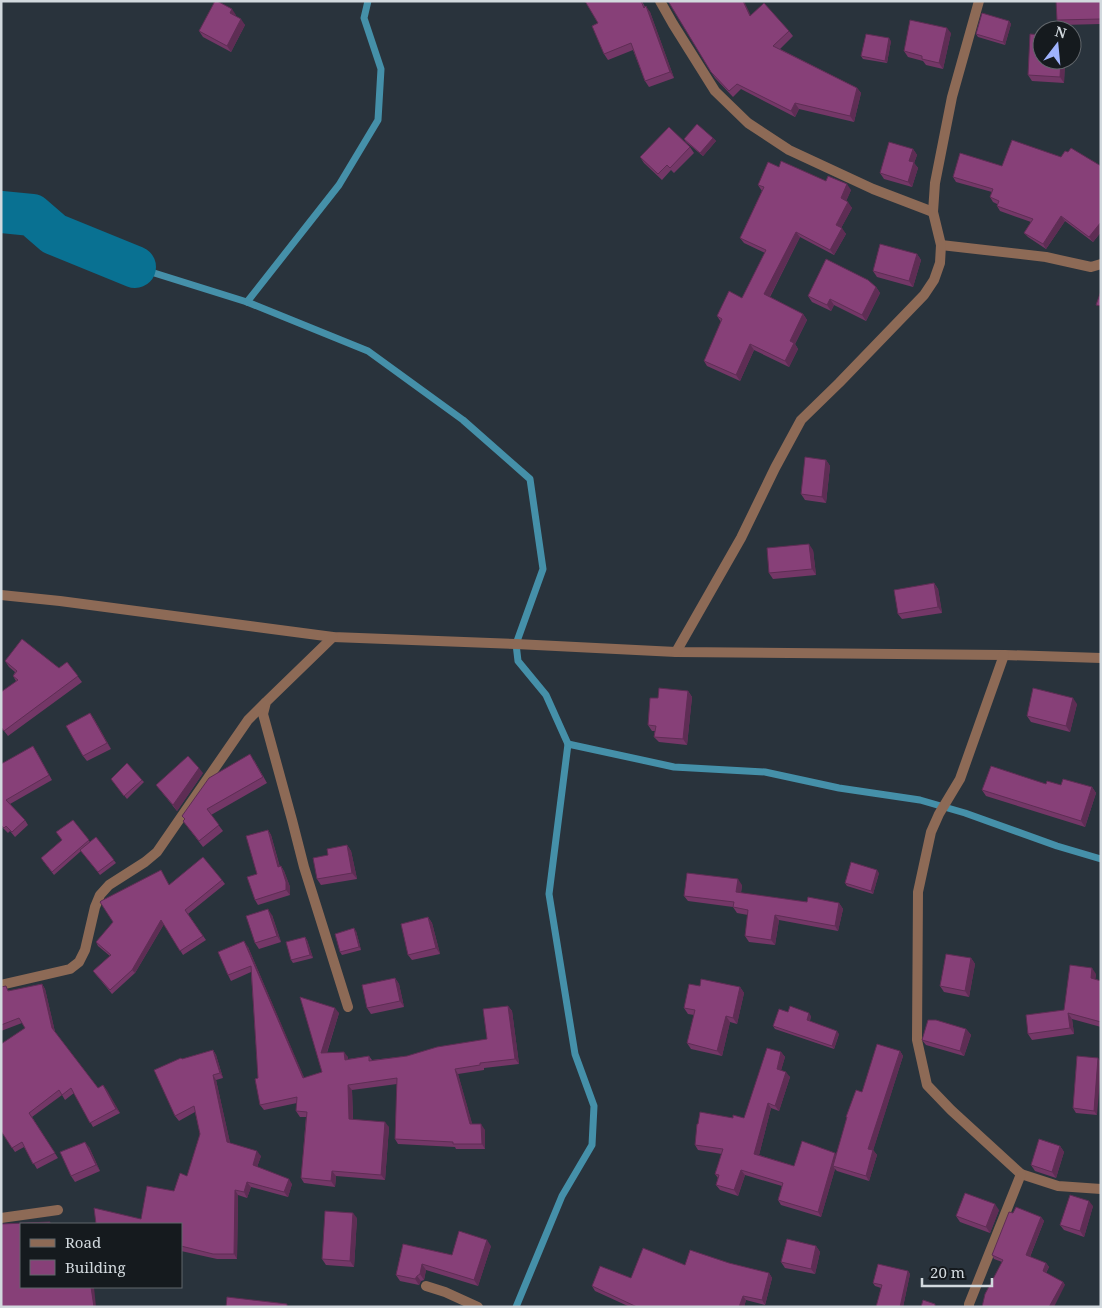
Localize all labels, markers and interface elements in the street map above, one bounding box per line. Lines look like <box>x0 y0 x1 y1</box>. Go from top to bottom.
north arrow <box>1032 20 1082 70</box>
text: N <box>1053 21 1069 43</box>
legend <box>20 1223 182 1288</box>
text: Road <box>65 1232 101 1252</box>
scale bar <box>922 1256 992 1288</box>
text: Building <box>65 1257 126 1277</box>
text: 20 m <box>930 1262 965 1282</box>

